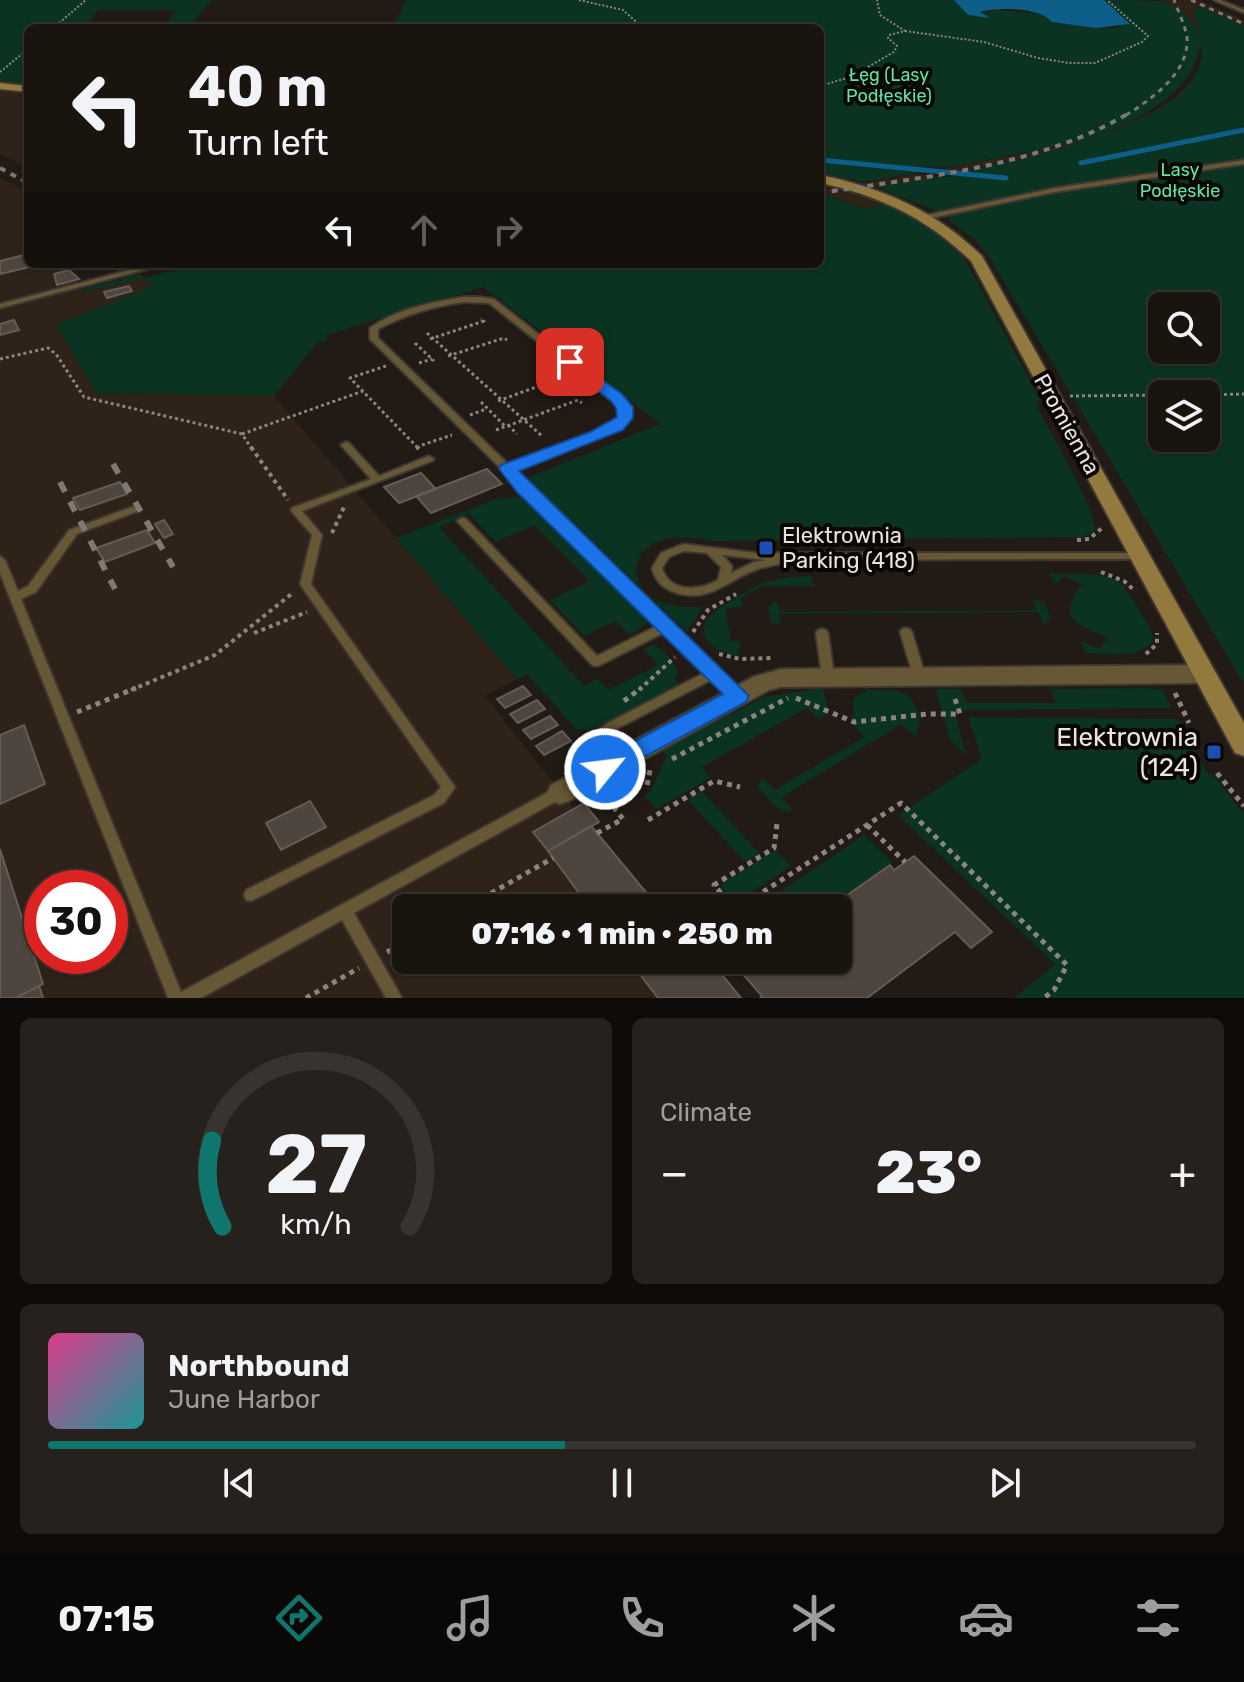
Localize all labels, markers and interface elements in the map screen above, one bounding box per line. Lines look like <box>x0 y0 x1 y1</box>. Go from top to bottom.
text: 40 m <box>188 54 328 120</box>
icon: left <box>56 56 160 160</box>
park label: Łęg (Lasy Podłęskie) <box>846 64 932 107</box>
text: Turn left <box>188 121 329 164</box>
park label: Lasy Podłęskie <box>1140 159 1220 202</box>
icon: left <box>318 208 362 252</box>
icon: ahead <box>402 208 446 252</box>
icon: right <box>486 208 530 252</box>
map controls <box>1148 292 1220 452</box>
button: search <box>1148 292 1220 364</box>
pin <box>536 328 604 396</box>
icon: arrive <box>548 340 592 384</box>
street label: Promienna <box>1028 369 1106 479</box>
button: layers <box>1148 380 1220 452</box>
place label: Elektrownia Parking (418) <box>782 522 915 574</box>
marker: Elektrownia Parking (418) <box>757 539 775 557</box>
place label: Elektrownia (124) <box>1056 722 1198 783</box>
position arrow <box>563 727 647 811</box>
marker: Elektrownia (124) <box>1205 743 1223 761</box>
speed limit sign: 30 <box>24 870 128 974</box>
text: 07:16 · 1 min · 250 m <box>471 916 773 952</box>
text: Climate <box>660 1097 752 1128</box>
text: 27 <box>265 1115 367 1214</box>
text: 23° <box>875 1137 982 1208</box>
text: − <box>660 1147 689 1199</box>
text: + <box>1169 1147 1196 1199</box>
text: km/h <box>280 1207 352 1241</box>
text: Northbound <box>168 1348 350 1384</box>
text: June Harbor <box>168 1384 320 1415</box>
icon: previous <box>217 1461 261 1505</box>
icon: pause <box>600 1461 644 1505</box>
icon: next <box>983 1461 1027 1505</box>
icon: directions <box>271 1590 327 1646</box>
icon: music <box>442 1590 498 1646</box>
icon: phone <box>614 1590 670 1646</box>
icon: climate <box>786 1590 842 1646</box>
icon: car <box>958 1590 1014 1646</box>
icon: filters <box>1130 1590 1186 1646</box>
text: 07:15 <box>58 1597 155 1640</box>

